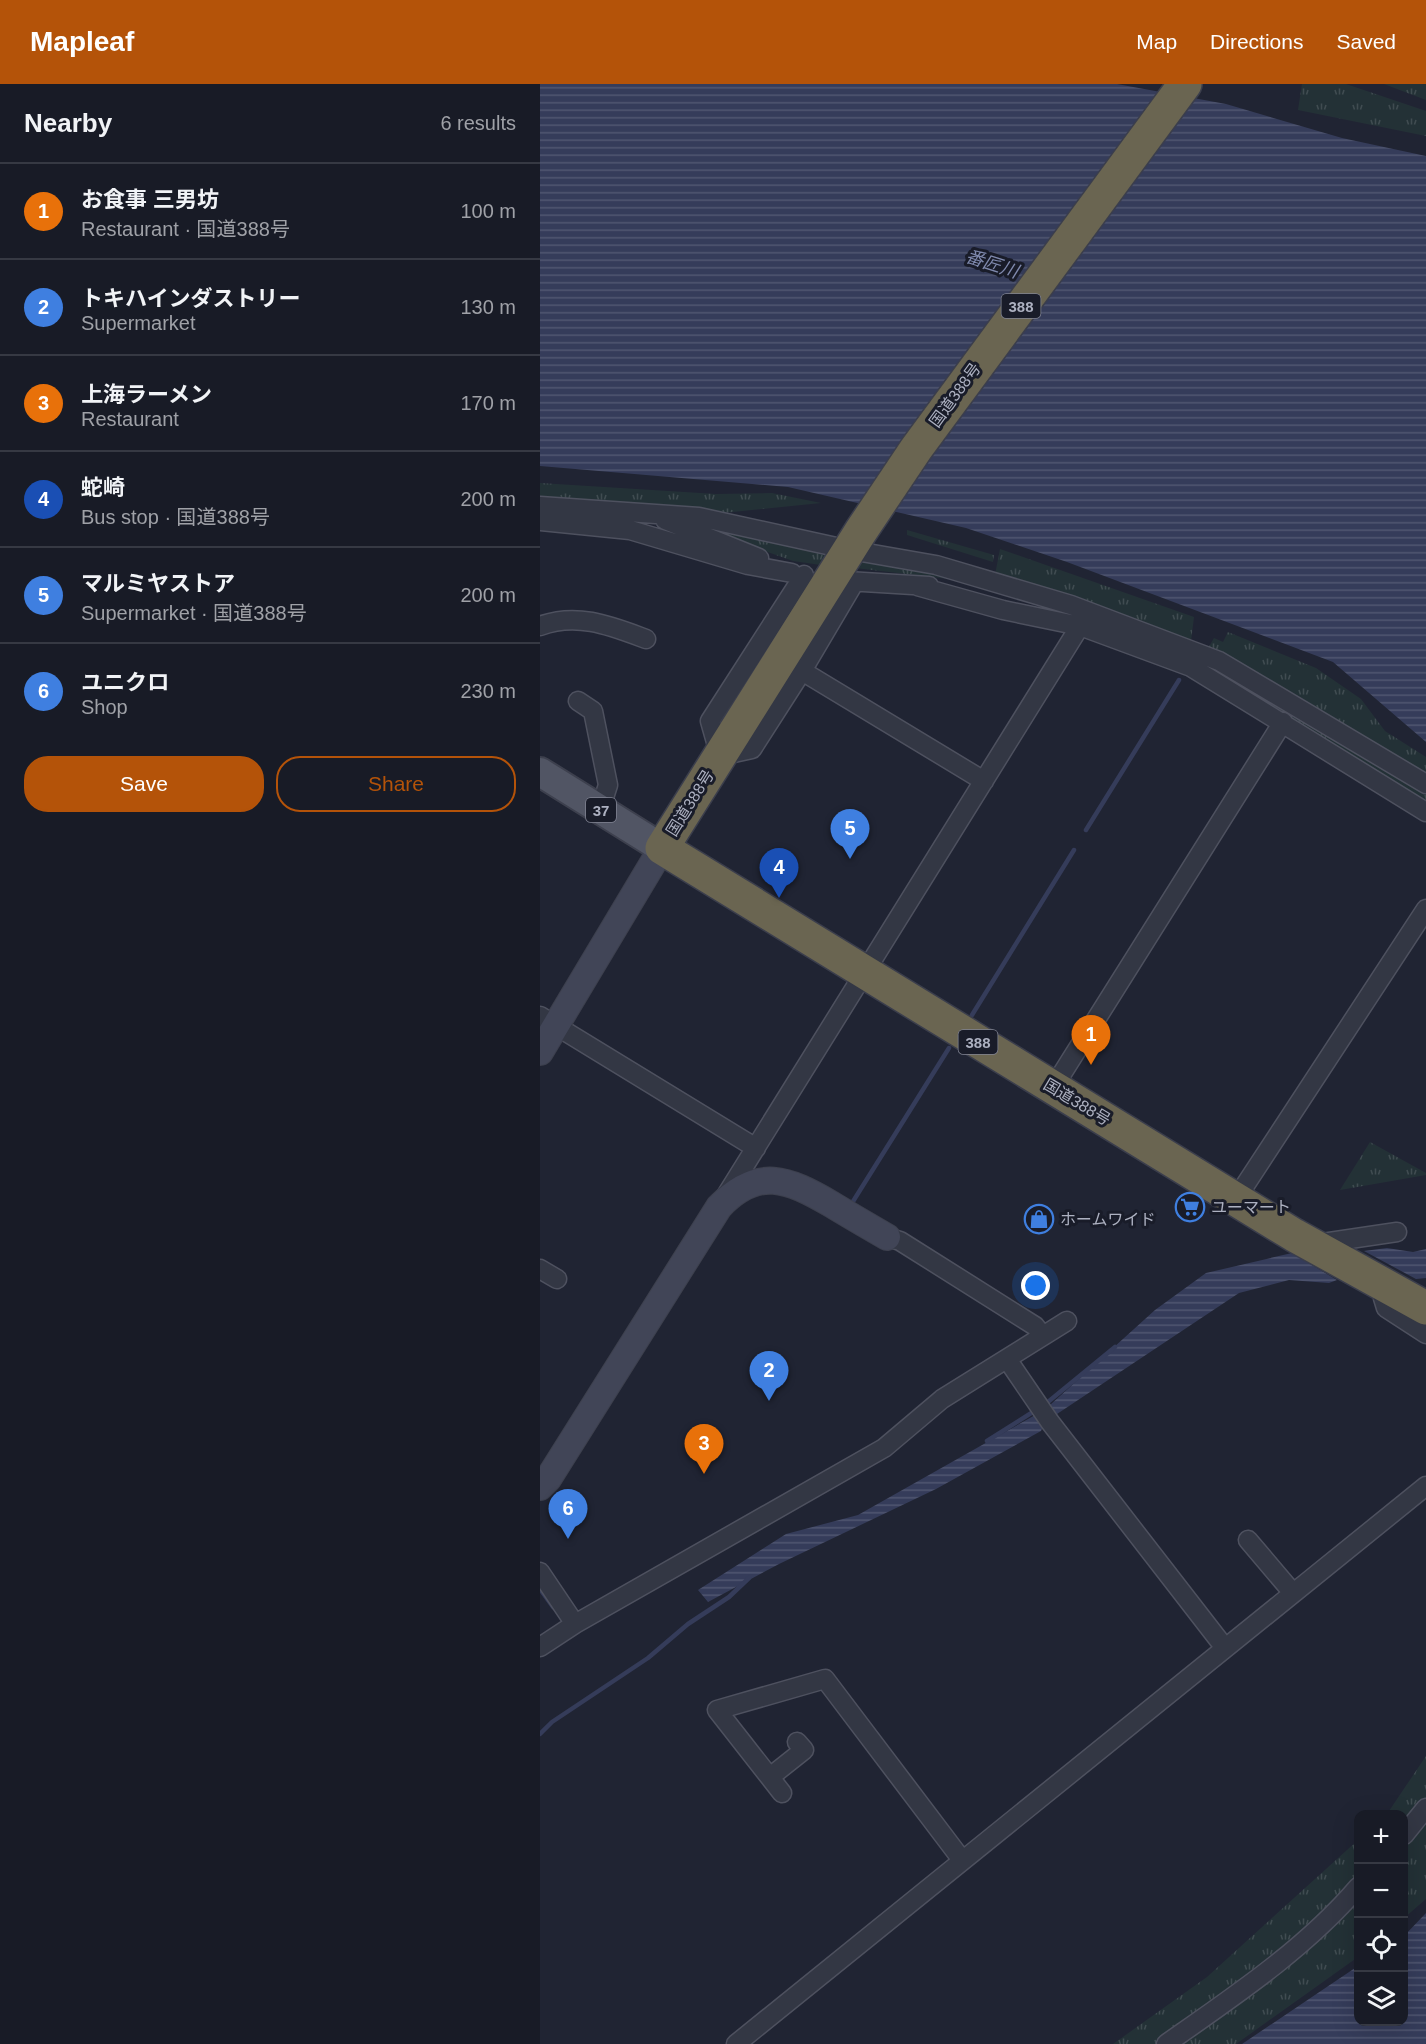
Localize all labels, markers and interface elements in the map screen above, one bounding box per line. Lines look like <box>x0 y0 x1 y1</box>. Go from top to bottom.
text: Mapleaf <box>30 26 134 57</box>
text: Map <box>1136 30 1177 53</box>
text: Directions <box>1210 30 1303 53</box>
text: Saved <box>1336 30 1396 53</box>
text: Nearby <box>24 108 112 138</box>
text: 6 results <box>440 112 516 134</box>
text: お食事 三男坊 <box>81 187 219 212</box>
text: 1 <box>38 200 49 222</box>
text: 100 m <box>460 200 516 222</box>
text: Restaurant · 国道388号 <box>81 218 290 240</box>
water label: 番匠川 <box>963 246 1023 282</box>
text: トキハインダストリー <box>81 286 301 311</box>
road number: 388 <box>1002 294 1040 318</box>
text: 2 <box>38 296 49 318</box>
text: 130 m <box>460 296 516 318</box>
text: Supermarket <box>81 312 196 334</box>
street label: 国道388号 <box>926 360 984 430</box>
text: 上海ラーメン <box>81 382 212 407</box>
text: 3 <box>38 392 49 414</box>
text: 170 m <box>460 392 516 414</box>
text: Restaurant <box>81 408 179 430</box>
text: 蛇崎 <box>81 475 125 500</box>
text: 4 <box>38 488 49 510</box>
text: 200 m <box>460 488 516 510</box>
text: Bus stop · 国道388号 <box>81 506 270 528</box>
text: マルミヤストア <box>81 571 235 596</box>
text: 5 <box>38 584 49 606</box>
text: 200 m <box>460 584 516 606</box>
text: Supermarket · 国道388号 <box>81 602 307 624</box>
text: ユニクロ <box>81 670 169 695</box>
text: 6 <box>38 680 49 702</box>
text: 230 m <box>460 680 516 702</box>
text: Shop <box>81 696 128 718</box>
button: Save <box>24 756 264 812</box>
button: Share <box>276 756 516 812</box>
street label: 国道388号 <box>663 767 717 839</box>
road number: 37 <box>586 798 616 822</box>
pin: 5 <box>830 810 870 859</box>
pin: 4 <box>760 848 798 898</box>
pin: 1 <box>1072 1016 1110 1065</box>
road number: 388 <box>958 1030 998 1054</box>
street label: 国道388号 <box>1041 1075 1113 1129</box>
supermarket icon: ユーマート <box>1174 1191 1206 1223</box>
place label: ユーマート <box>1211 1199 1291 1216</box>
shop icon: ホームワイド <box>1023 1203 1055 1235</box>
place label: ホームワイド <box>1060 1211 1156 1228</box>
your location <box>1021 1271 1050 1300</box>
pin: 2 <box>750 1352 788 1401</box>
pin: 3 <box>684 1424 724 1474</box>
pin: 6 <box>549 1490 588 1539</box>
map controls <box>1354 1810 1408 2026</box>
button: + <box>1354 1810 1408 1864</box>
button: − <box>1354 1864 1408 1918</box>
button: locate <box>1354 1918 1408 1972</box>
button: layers <box>1354 1972 1408 2026</box>

